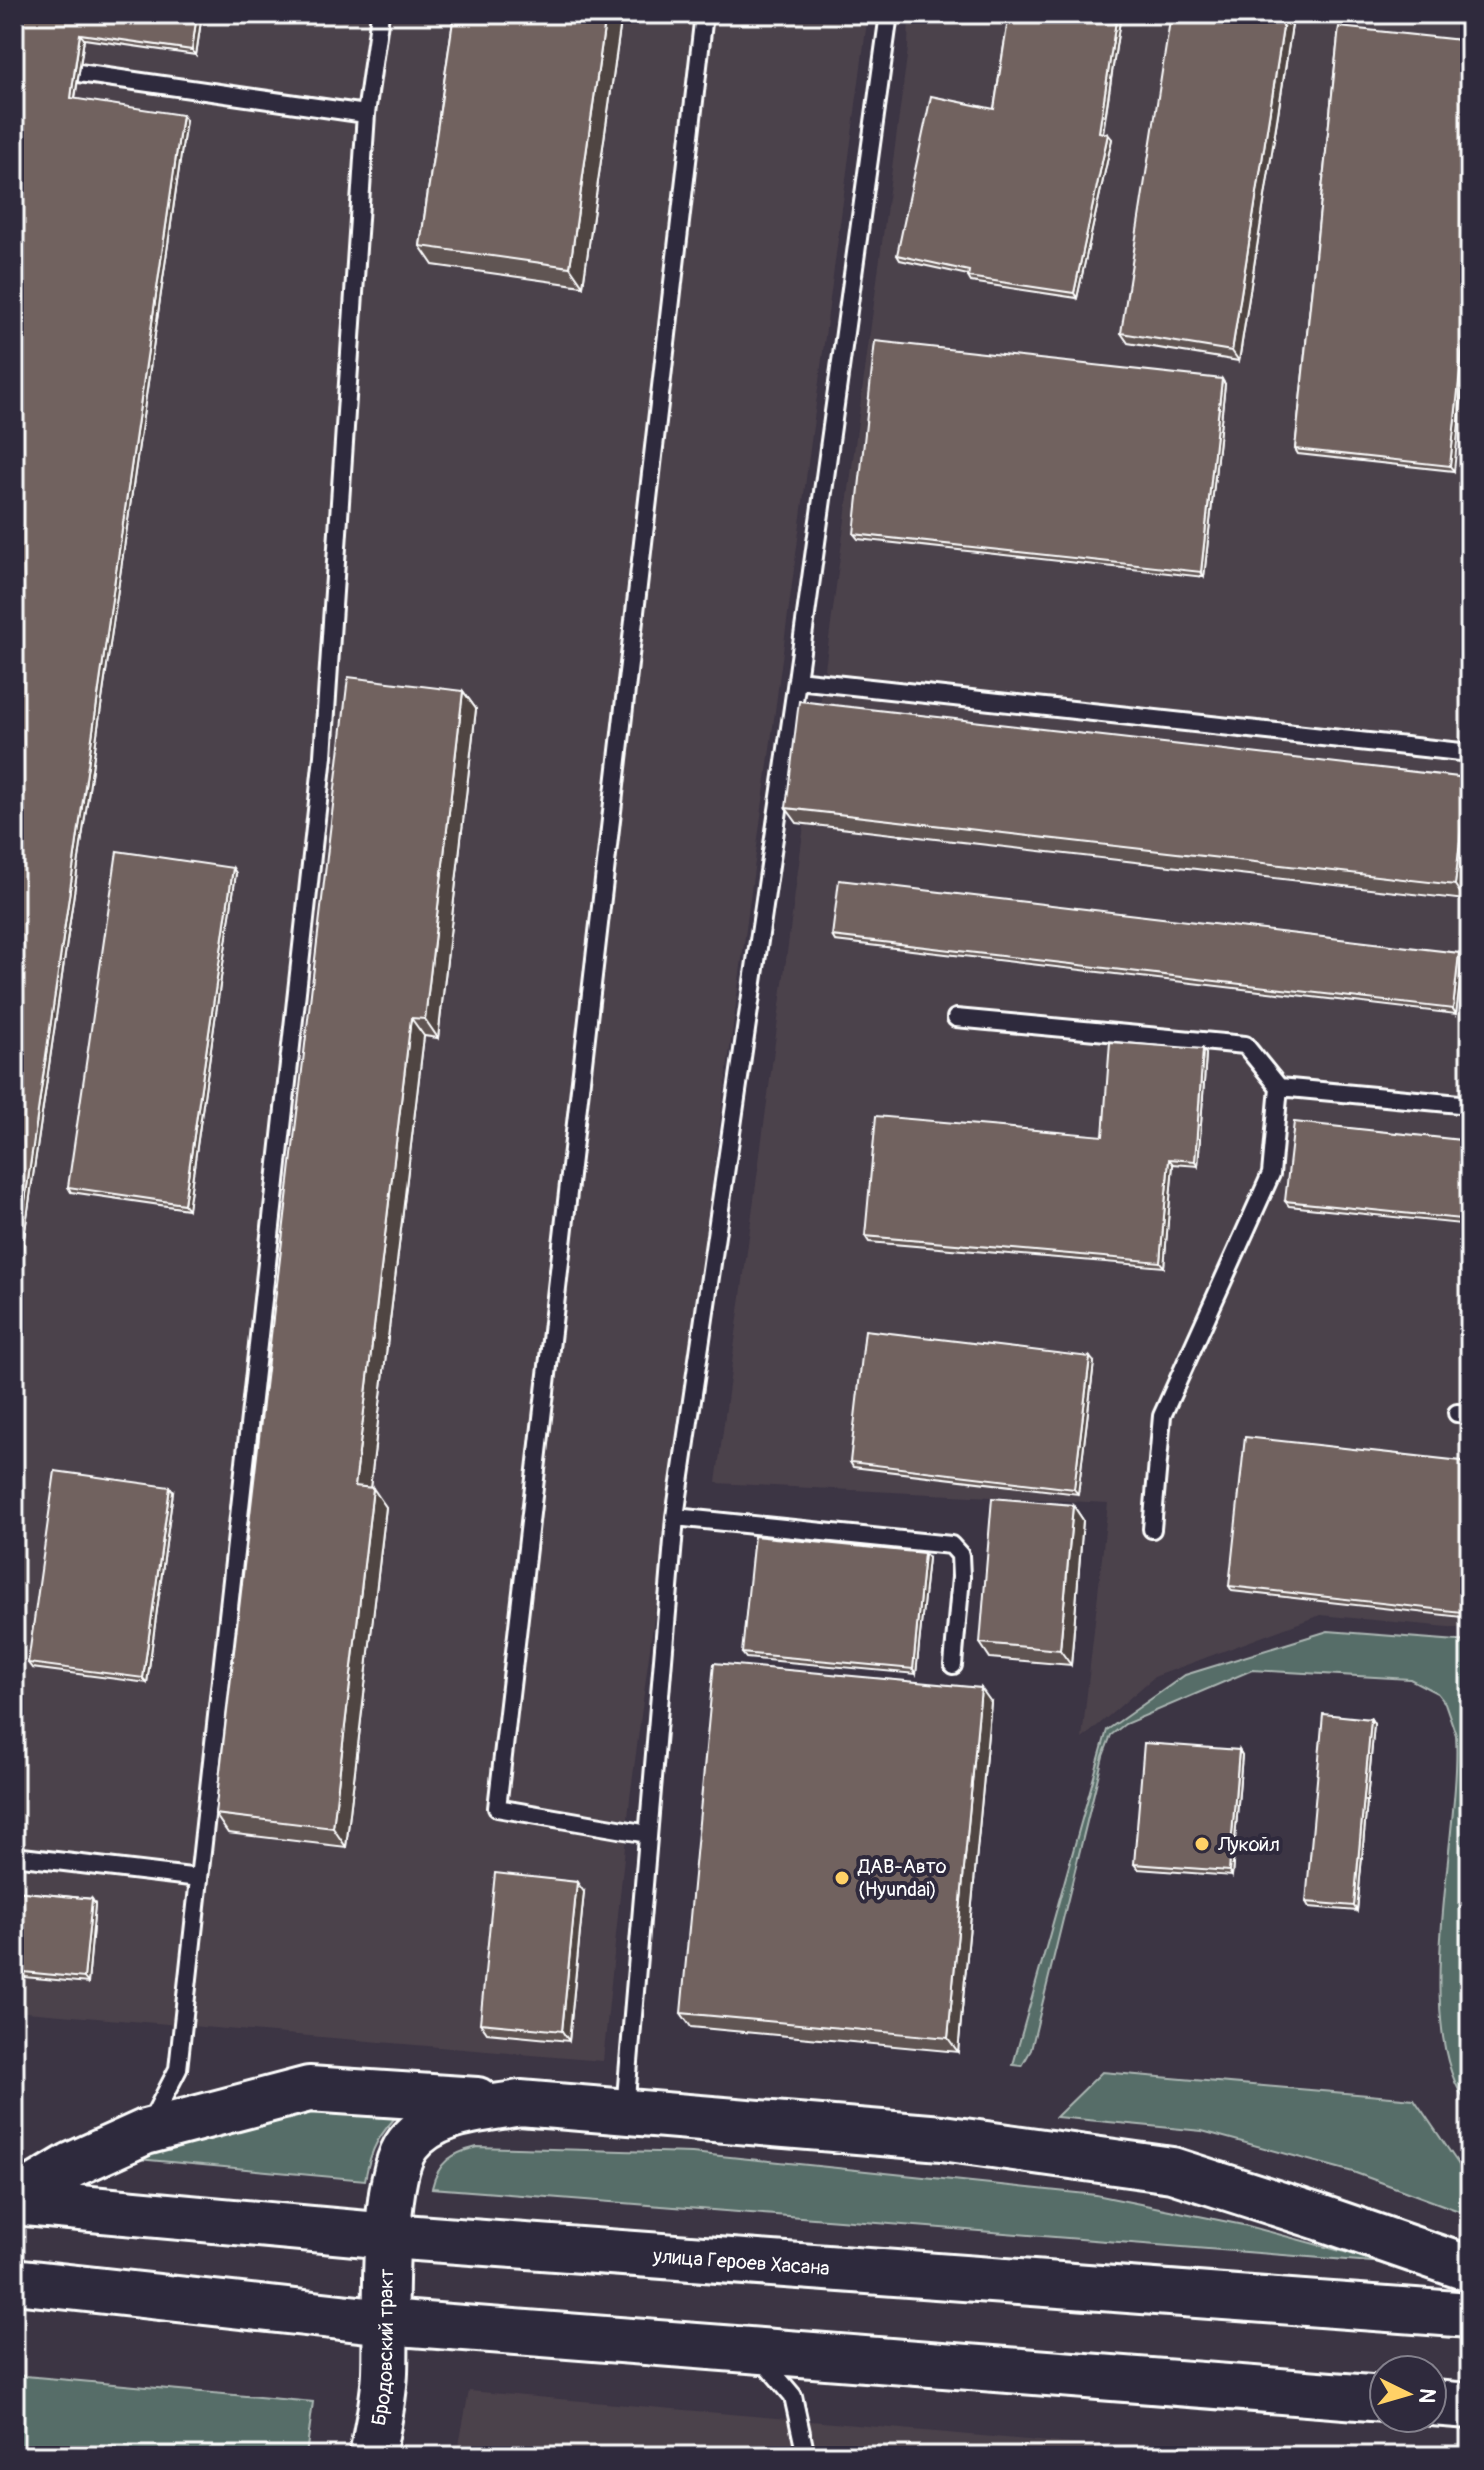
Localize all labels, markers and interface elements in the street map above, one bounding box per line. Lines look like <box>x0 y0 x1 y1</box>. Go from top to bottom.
place label: Лукойл <box>1217 1832 1280 1857</box>
marker: Лукойл <box>1193 1835 1211 1853</box>
place label: ДАВ-Авто (Hyundai) <box>857 1854 947 1902</box>
marker: ДАВ-Авто (Hyundai) <box>833 1869 851 1887</box>
street label: улица Героев Хасана <box>651 2243 831 2281</box>
street label: Бродовский тракт <box>366 2268 399 2428</box>
north arrow <box>1368 2354 1448 2434</box>
text: N <box>1412 2387 1442 2404</box>

